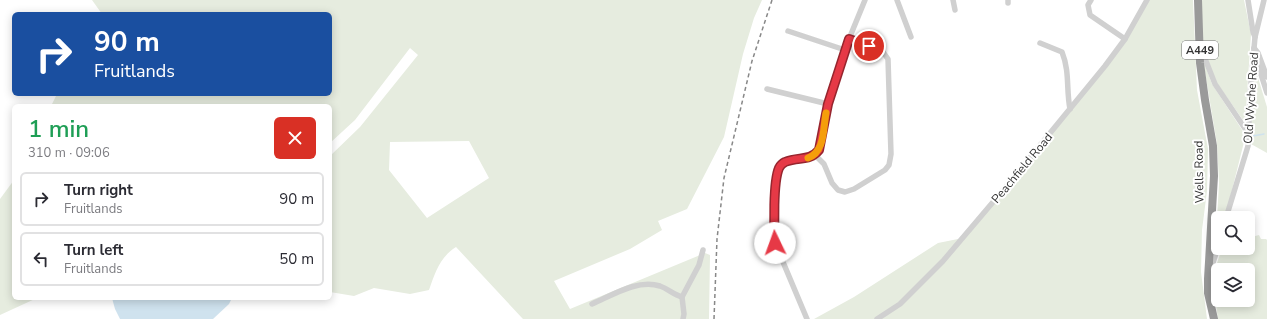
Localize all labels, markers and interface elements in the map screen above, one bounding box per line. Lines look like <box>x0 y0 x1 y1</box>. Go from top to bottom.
text: 90 m <box>94 23 160 61</box>
icon: right <box>28 28 80 80</box>
pin <box>852 29 886 63</box>
icon: arrive <box>858 35 880 57</box>
road number: A449 <box>1182 41 1218 59</box>
street label: Old Wyche Road <box>1240 52 1262 144</box>
text: Fruitlands <box>94 59 175 83</box>
text: 1 min <box>28 113 89 145</box>
button: close <box>274 117 316 159</box>
street label: Peachfield Road <box>988 130 1056 206</box>
street label: Wells Road <box>1190 141 1208 203</box>
text: 310 m · 09:06 <box>28 144 110 162</box>
text: Turn right <box>64 180 133 200</box>
icon: right <box>30 188 52 210</box>
text: 90 m <box>279 189 314 209</box>
text: Fruitlands <box>64 200 122 218</box>
map controls <box>1211 211 1255 307</box>
button: search <box>1211 211 1255 255</box>
position arrow <box>754 222 796 264</box>
text: Turn left <box>64 240 123 260</box>
icon: left <box>30 248 52 270</box>
text: 50 m <box>279 249 314 269</box>
text: Fruitlands <box>64 260 122 278</box>
button: layers <box>1211 263 1255 307</box>

